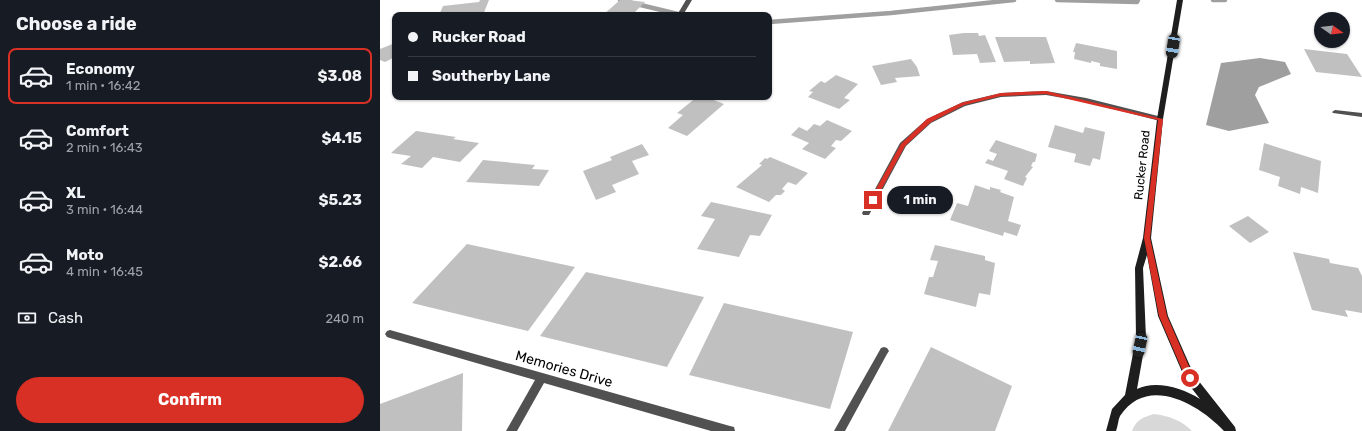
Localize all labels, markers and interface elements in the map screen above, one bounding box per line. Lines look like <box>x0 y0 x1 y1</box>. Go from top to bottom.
north arrow <box>1314 12 1350 48</box>
map controls <box>1314 12 1350 48</box>
text: Choose a ride <box>16 13 137 35</box>
text: Rucker Road <box>432 28 526 46</box>
car <box>1165 33 1181 59</box>
icon: car <box>18 58 54 94</box>
text: Economy <box>66 60 135 78</box>
text: $3.08 <box>318 67 362 85</box>
text: Southerby Lane <box>432 67 550 85</box>
text: 1 min · 16:42 <box>66 78 140 93</box>
icon: car <box>18 120 54 156</box>
text: Comfort <box>66 122 129 140</box>
text: $4.15 <box>321 129 362 147</box>
street label: Rucker Road <box>1131 129 1153 201</box>
text: 2 min · 16:43 <box>66 140 143 155</box>
icon: car <box>18 182 54 218</box>
text: XL <box>66 184 85 202</box>
callout: 1 min <box>887 186 953 214</box>
text: $5.23 <box>318 191 362 209</box>
route end <box>864 191 882 209</box>
text: 1 min <box>903 192 937 207</box>
text: 3 min · 16:44 <box>66 202 143 217</box>
icon: car <box>18 244 54 280</box>
text: Moto <box>66 246 104 264</box>
text: $2.66 <box>319 253 362 271</box>
text: 4 min · 16:45 <box>66 264 143 279</box>
icon: cash <box>16 307 38 329</box>
text: Cash <box>48 309 83 327</box>
text: 240 m <box>325 311 364 326</box>
car <box>1132 332 1148 358</box>
street label: Memories Drive <box>513 347 615 391</box>
route start <box>1181 369 1199 387</box>
button: Confirm <box>16 377 364 423</box>

